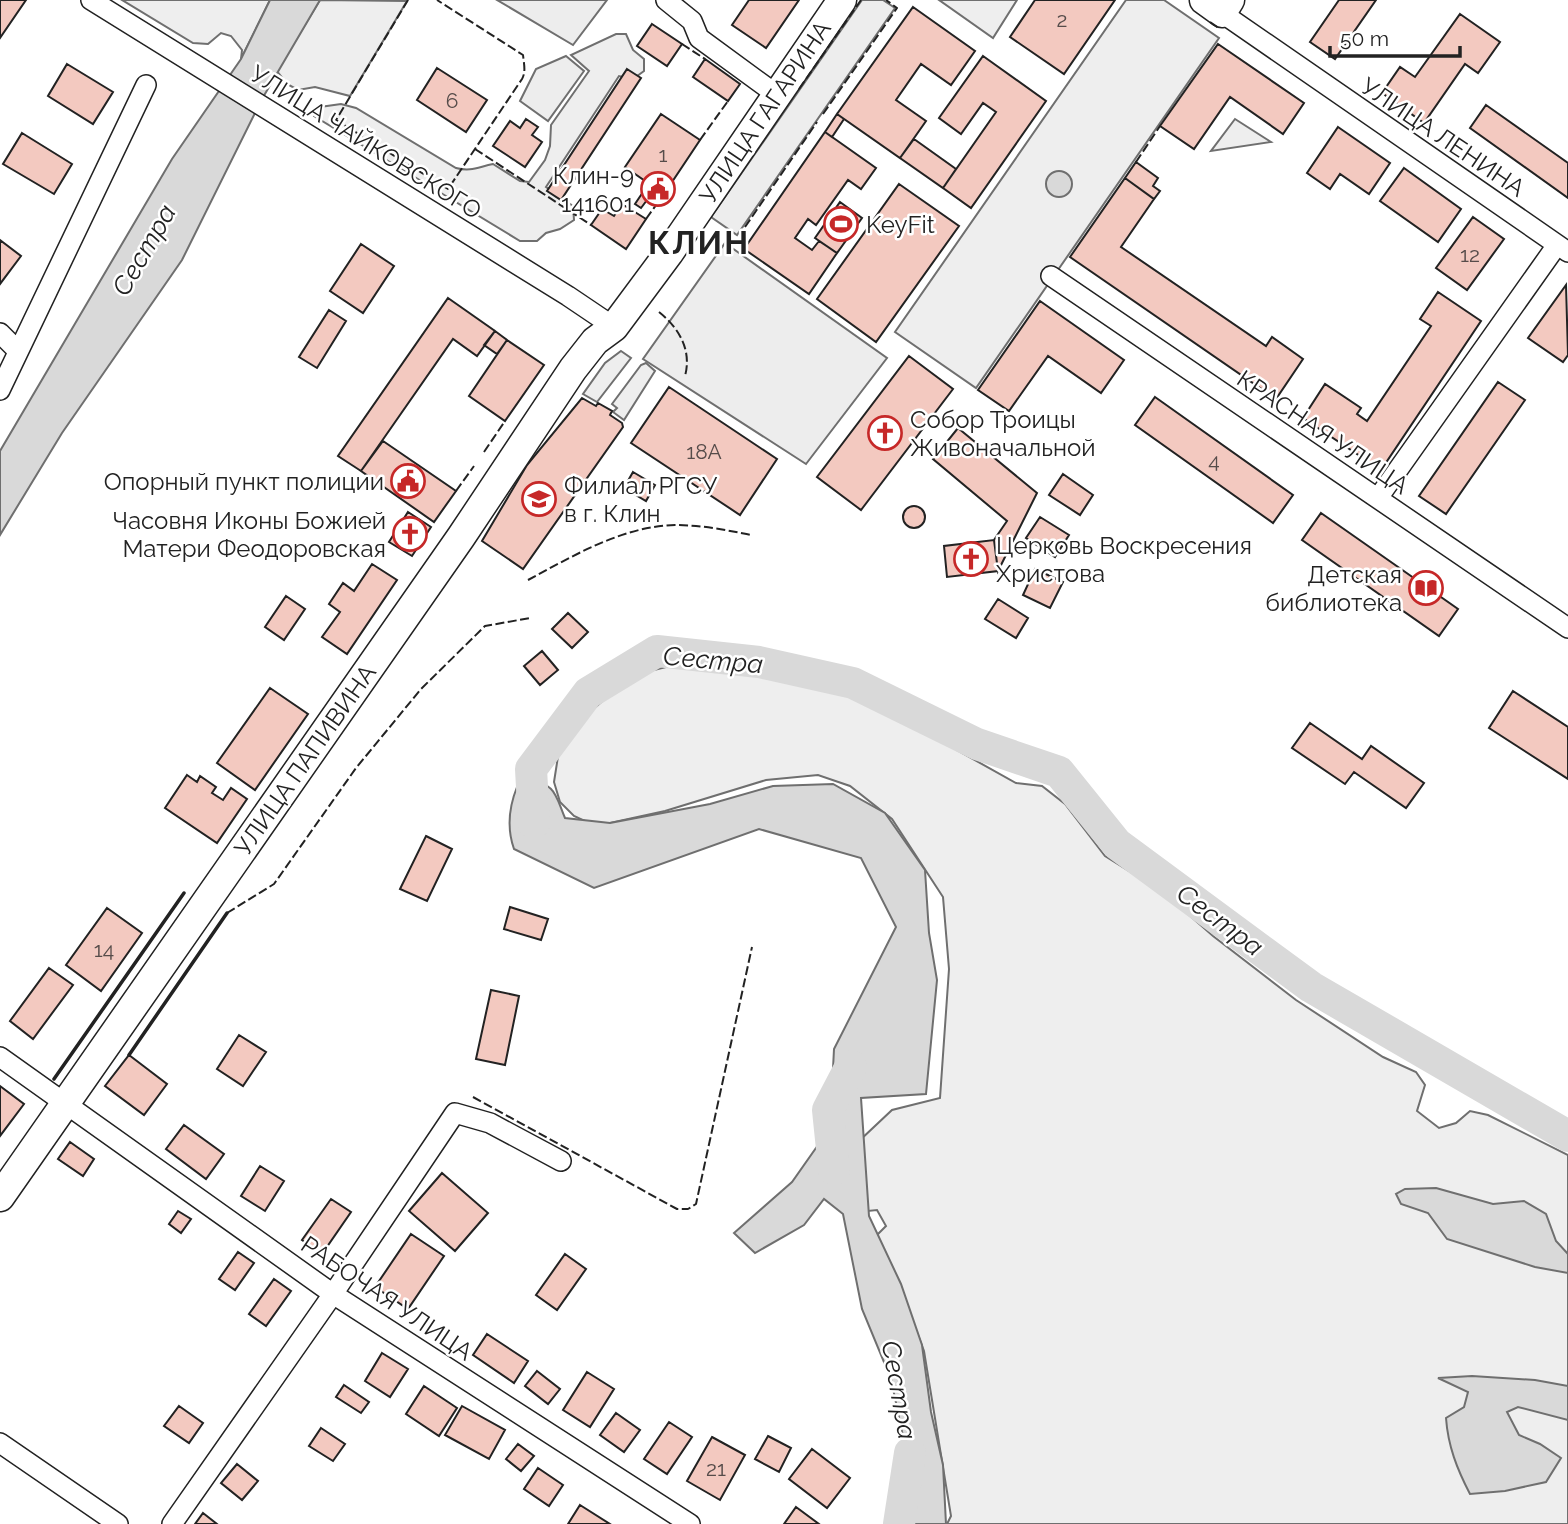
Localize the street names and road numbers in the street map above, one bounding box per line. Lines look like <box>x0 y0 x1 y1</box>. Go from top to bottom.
street label: УЛИЦА ГАГАРИНА <box>693 15 837 209</box>
street label: УЛИЦА ЧАЙКОВСКОГО <box>245 59 487 225</box>
street label: УЛИЦА ЛЕНИНА <box>1355 71 1531 203</box>
street label: КРАСНАЯ УЛИЦА <box>1232 364 1414 500</box>
street label: УЛИЦА ПАПИВИНА <box>228 659 382 861</box>
street label: РАБОЧАЯ УЛИЦА <box>296 1230 478 1366</box>

